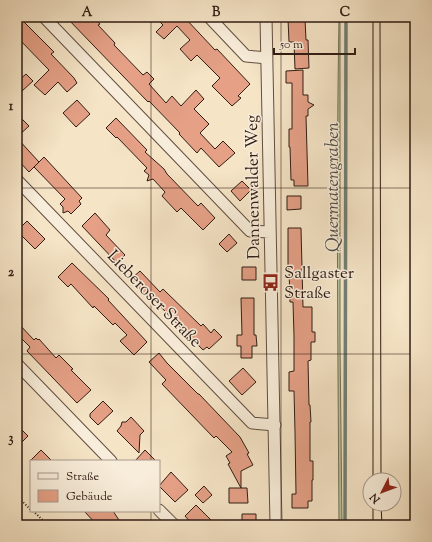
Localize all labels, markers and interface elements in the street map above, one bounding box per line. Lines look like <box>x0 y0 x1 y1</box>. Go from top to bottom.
text: A <box>82 4 93 22</box>
text: B <box>212 4 221 22</box>
text: C <box>340 4 350 22</box>
scale bar <box>274 30 355 56</box>
text: 50 m <box>279 36 303 54</box>
text: 1 <box>9 98 14 116</box>
street label: Dannenwalder Weg <box>241 114 267 259</box>
water label: Quermatengraben <box>321 121 347 252</box>
street label: Lieberoser Straße <box>101 245 206 354</box>
place label: Sallgaster Straße <box>284 262 355 306</box>
text: 2 <box>8 264 15 282</box>
bus stop icon: Sallgaster Straße <box>261 272 281 292</box>
text: 3 <box>8 430 14 448</box>
legend <box>30 460 160 512</box>
text: Straße <box>66 468 100 486</box>
north arrow <box>362 472 402 512</box>
text: Gebäude <box>66 488 113 506</box>
text: N <box>366 489 385 507</box>

